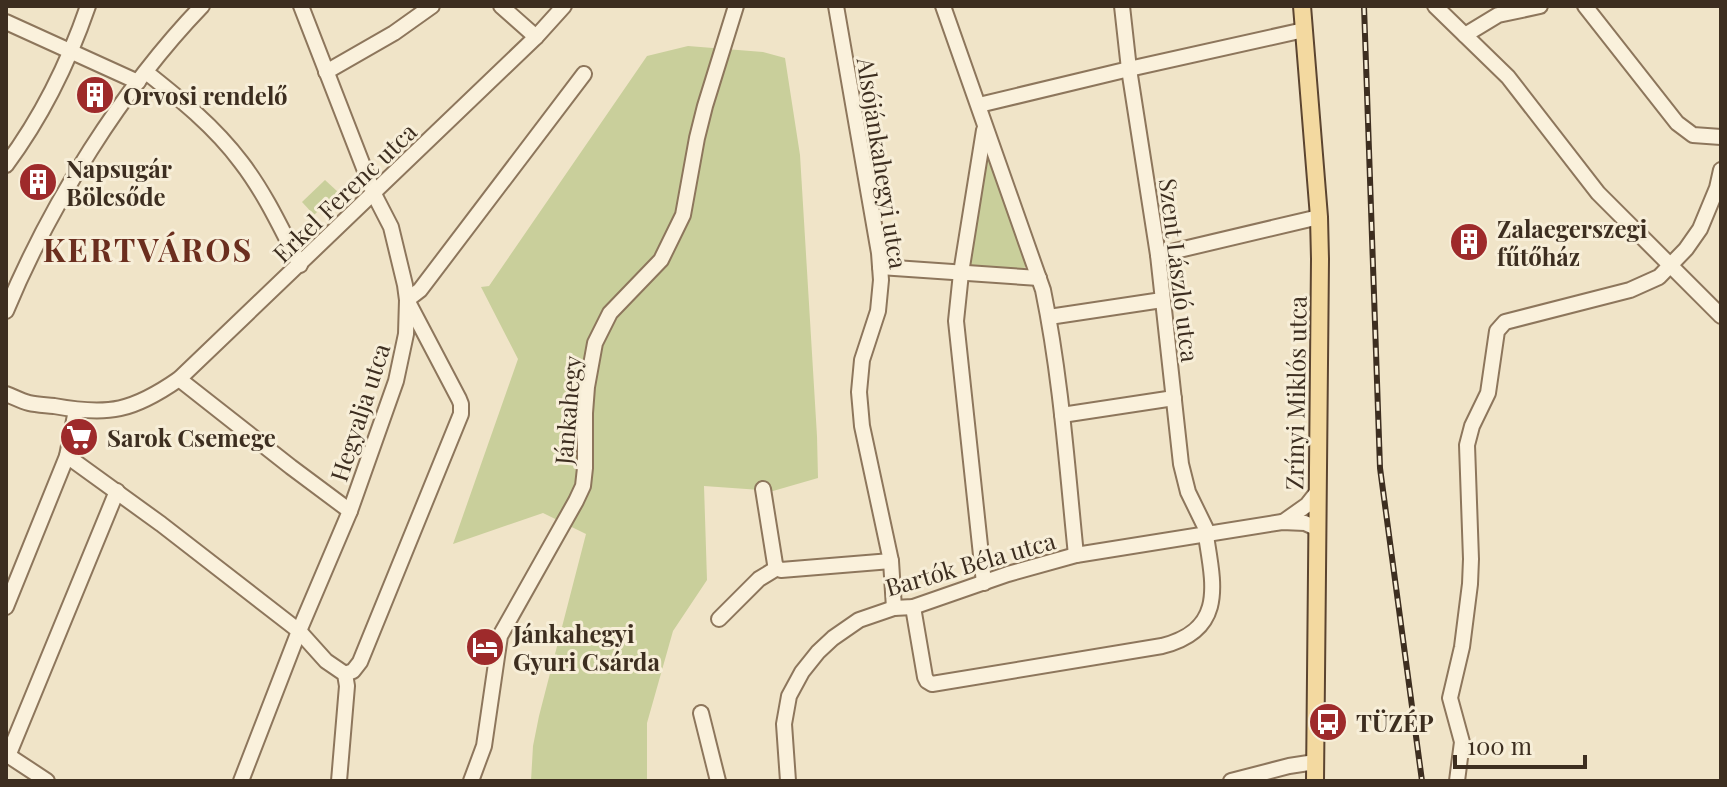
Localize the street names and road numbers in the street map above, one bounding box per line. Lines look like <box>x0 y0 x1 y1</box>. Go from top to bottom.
street label: Alsójánkahegyi utca <box>850 54 915 271</box>
street label: Erkel Ferenc utca <box>265 115 423 269</box>
street label: Szent László utca <box>1153 176 1207 364</box>
street label: Zrínyi Miklós utca <box>1277 296 1313 490</box>
street label: Hegyalja utca <box>322 339 396 485</box>
street label: Jánkahegy <box>546 354 588 467</box>
street label: Bartók Béla utca <box>881 523 1059 603</box>

